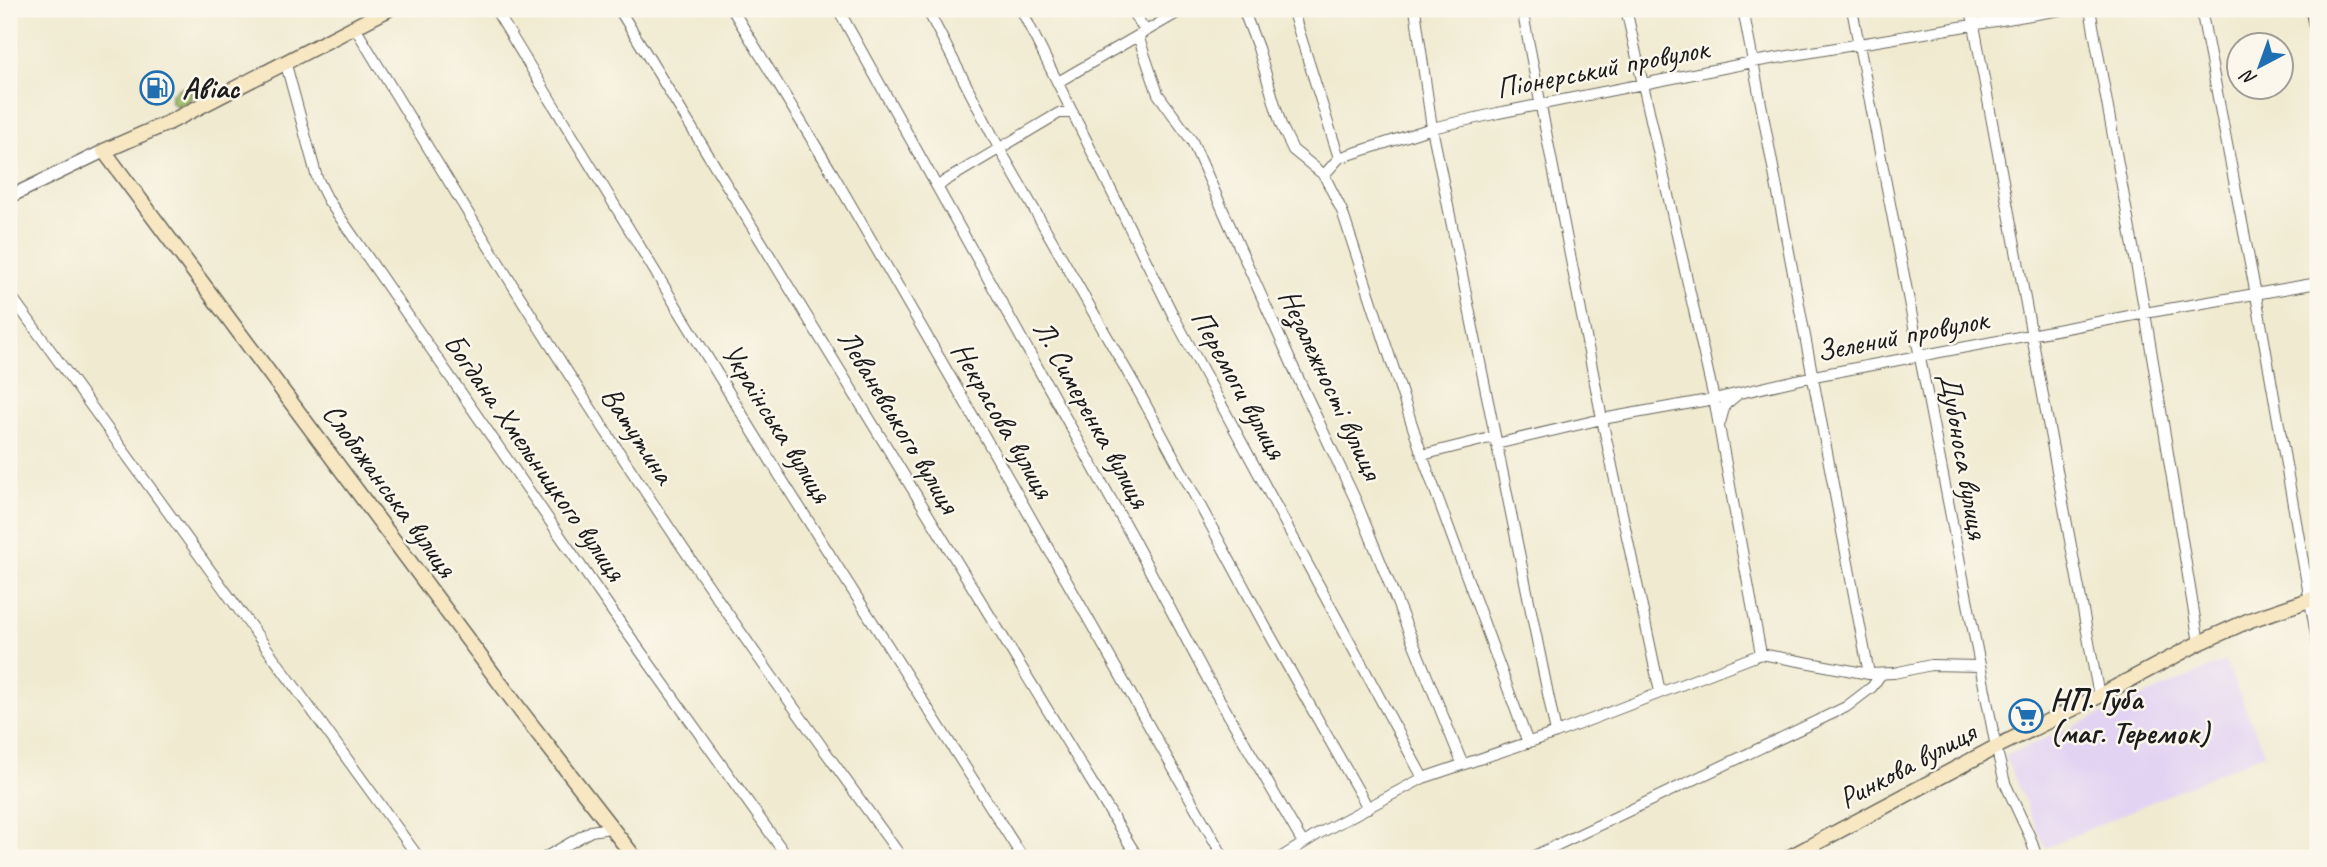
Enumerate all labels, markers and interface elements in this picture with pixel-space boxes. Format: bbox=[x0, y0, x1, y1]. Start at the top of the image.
street label: Піонерський провулок bbox=[1493, 28, 1713, 107]
north arrow bbox=[2226, 32, 2296, 102]
text: N bbox=[2235, 63, 2262, 91]
fuel station icon: Авіас bbox=[138, 69, 176, 107]
place label: Авіас bbox=[182, 69, 241, 107]
street label: Незалежності вулиця bbox=[1270, 283, 1393, 488]
street label: Зелений провулок bbox=[1813, 299, 1993, 370]
street label: Перемоги вулиця bbox=[1182, 303, 1296, 466]
street label: Л. Симеренка вулиця bbox=[1025, 313, 1160, 516]
street label: Леваневського вулиця bbox=[829, 322, 970, 522]
street label: Богдана Хмельницкого вулиця bbox=[435, 326, 635, 589]
street label: Некрасова вулиця bbox=[943, 335, 1064, 506]
street label: Українська вулиця bbox=[713, 336, 842, 511]
street label: Дубоноса вулиця bbox=[1931, 370, 1997, 543]
street label: Ватутина bbox=[593, 379, 685, 492]
street label: Слобожанська вулиця bbox=[314, 396, 467, 585]
place label: НП. Губа (маг. Теремок) bbox=[2050, 680, 2211, 752]
supermarket icon: НП. Губа (маг. Теремок) bbox=[2007, 697, 2045, 735]
street label: Ринкова вулиця bbox=[1832, 712, 1984, 817]

